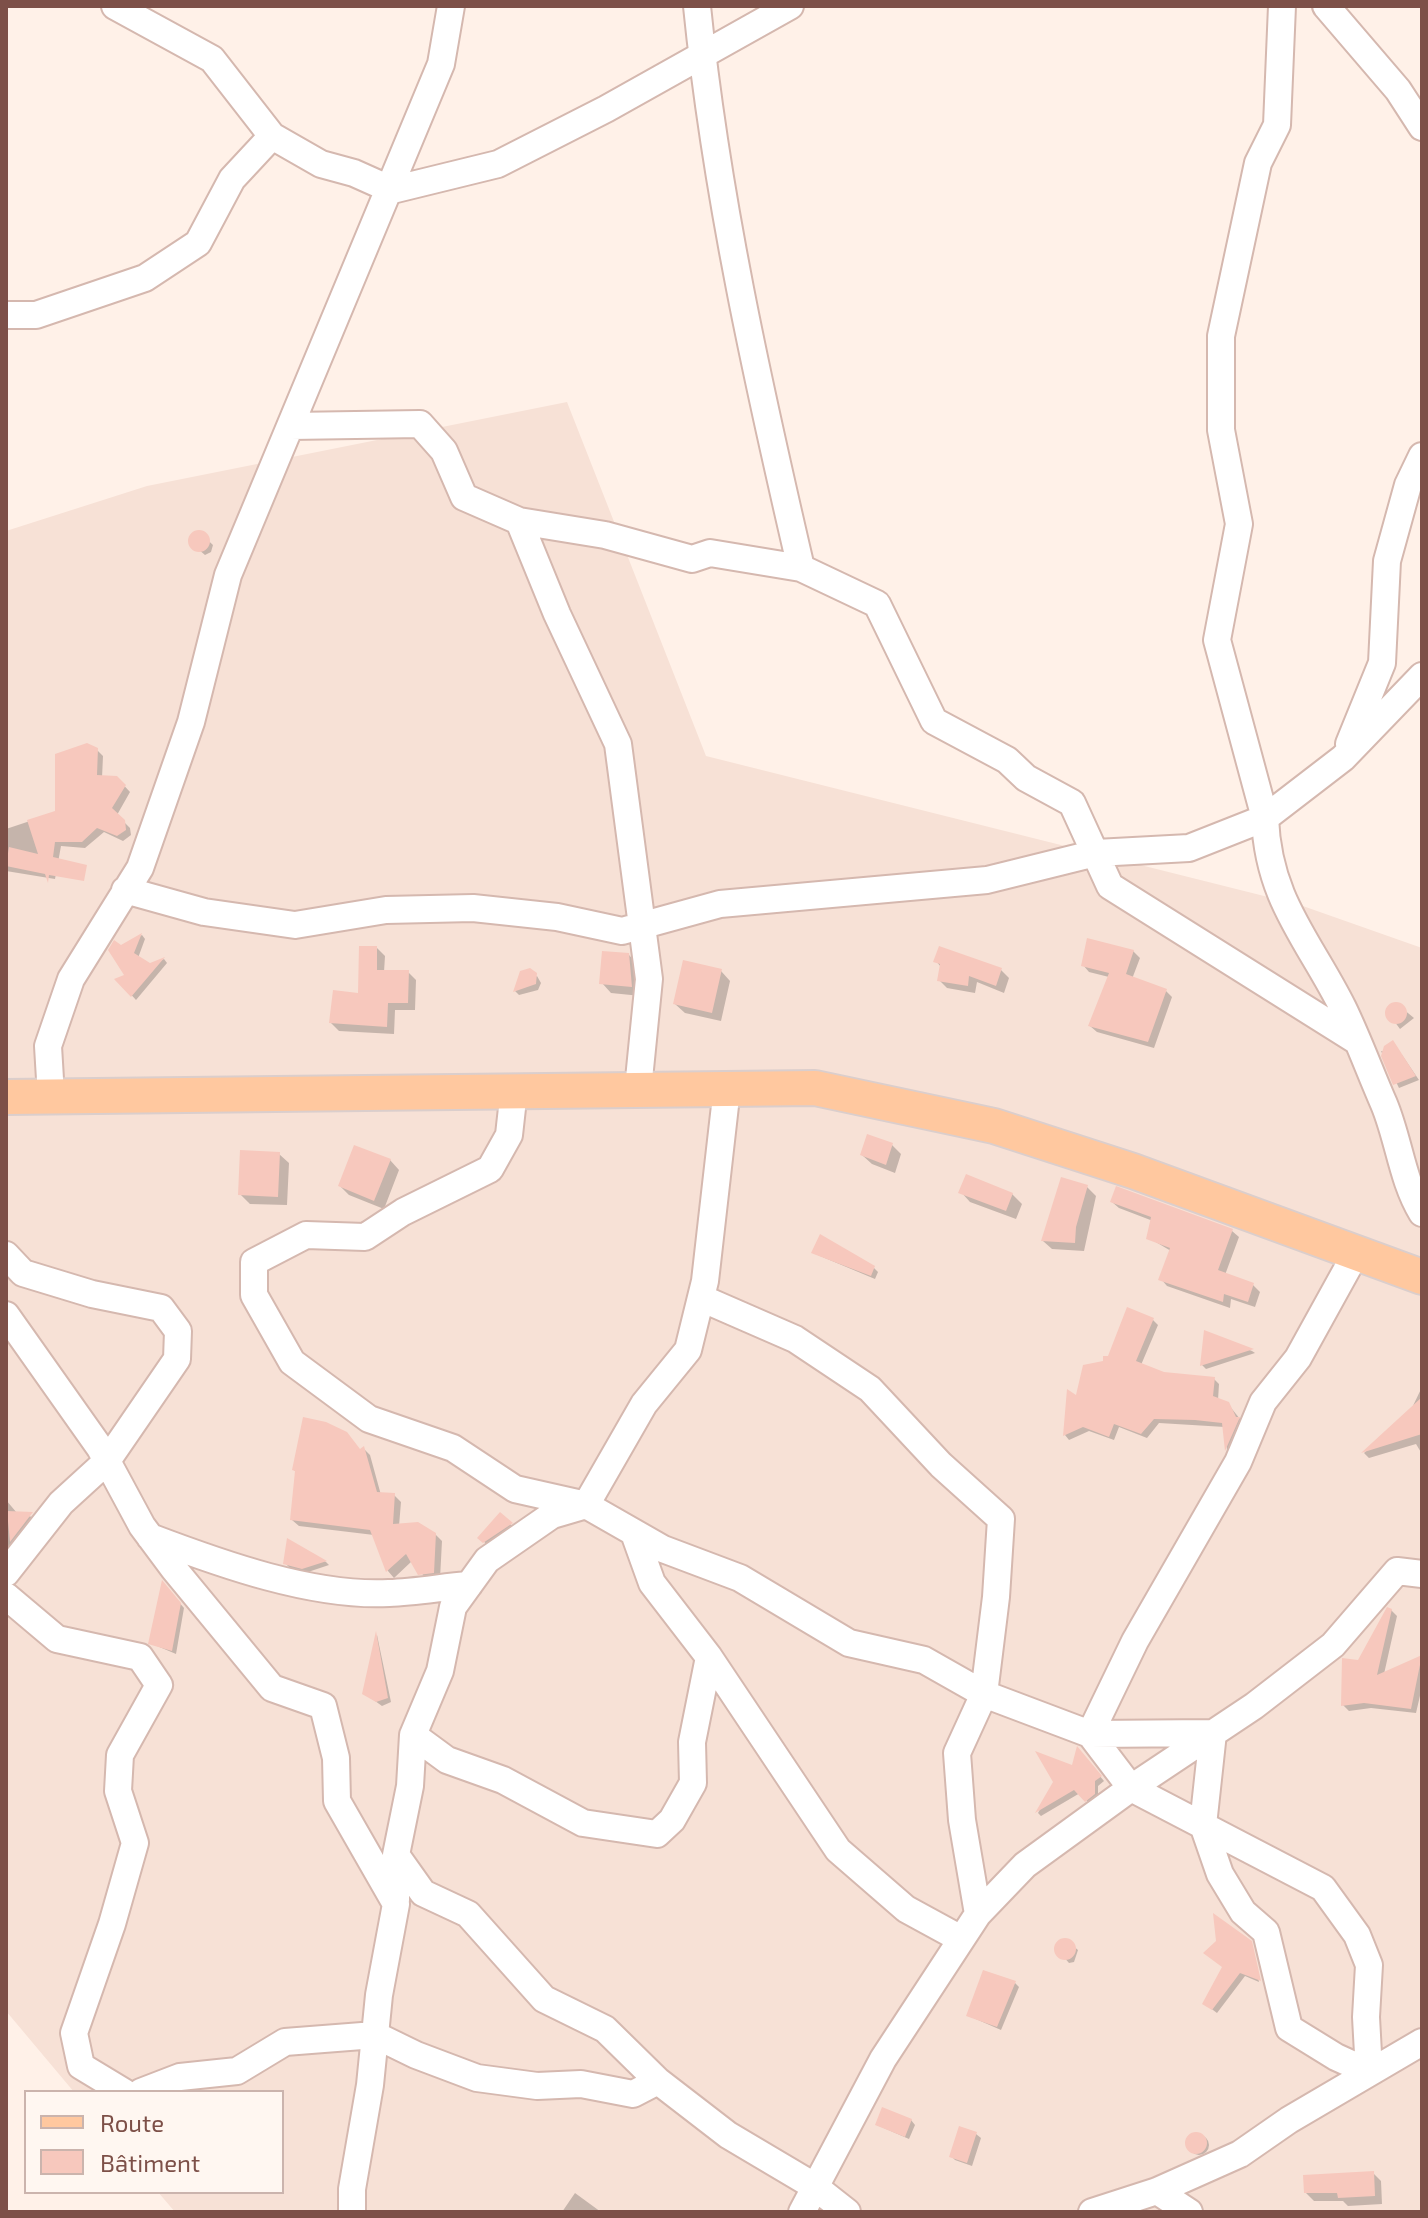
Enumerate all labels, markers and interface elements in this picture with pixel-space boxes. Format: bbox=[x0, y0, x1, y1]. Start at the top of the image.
legend bbox=[24, 2090, 284, 2194]
text: Route bbox=[100, 2108, 164, 2137]
text: Bâtiment bbox=[100, 2148, 200, 2177]

